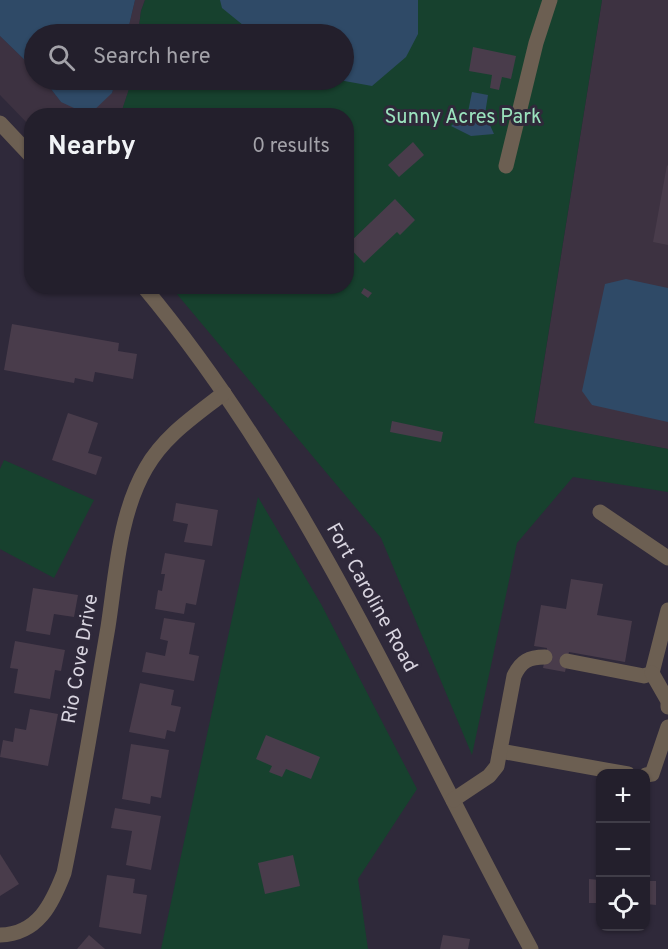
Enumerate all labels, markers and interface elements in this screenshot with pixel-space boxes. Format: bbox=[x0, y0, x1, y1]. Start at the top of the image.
search box bbox=[24, 24, 354, 90]
icon: search bbox=[45, 41, 78, 74]
text: Search here bbox=[93, 44, 211, 71]
park label: Sunny Acres Park bbox=[384, 105, 542, 131]
text: Nearby bbox=[48, 131, 136, 164]
text: 0 results bbox=[252, 134, 330, 160]
street label: Fort Caroline Road bbox=[319, 519, 423, 677]
street label: Rio Cove Drive bbox=[57, 592, 105, 726]
map controls bbox=[596, 769, 650, 931]
button: + bbox=[596, 769, 650, 823]
button: − bbox=[596, 823, 650, 877]
button: locate bbox=[596, 877, 650, 931]

